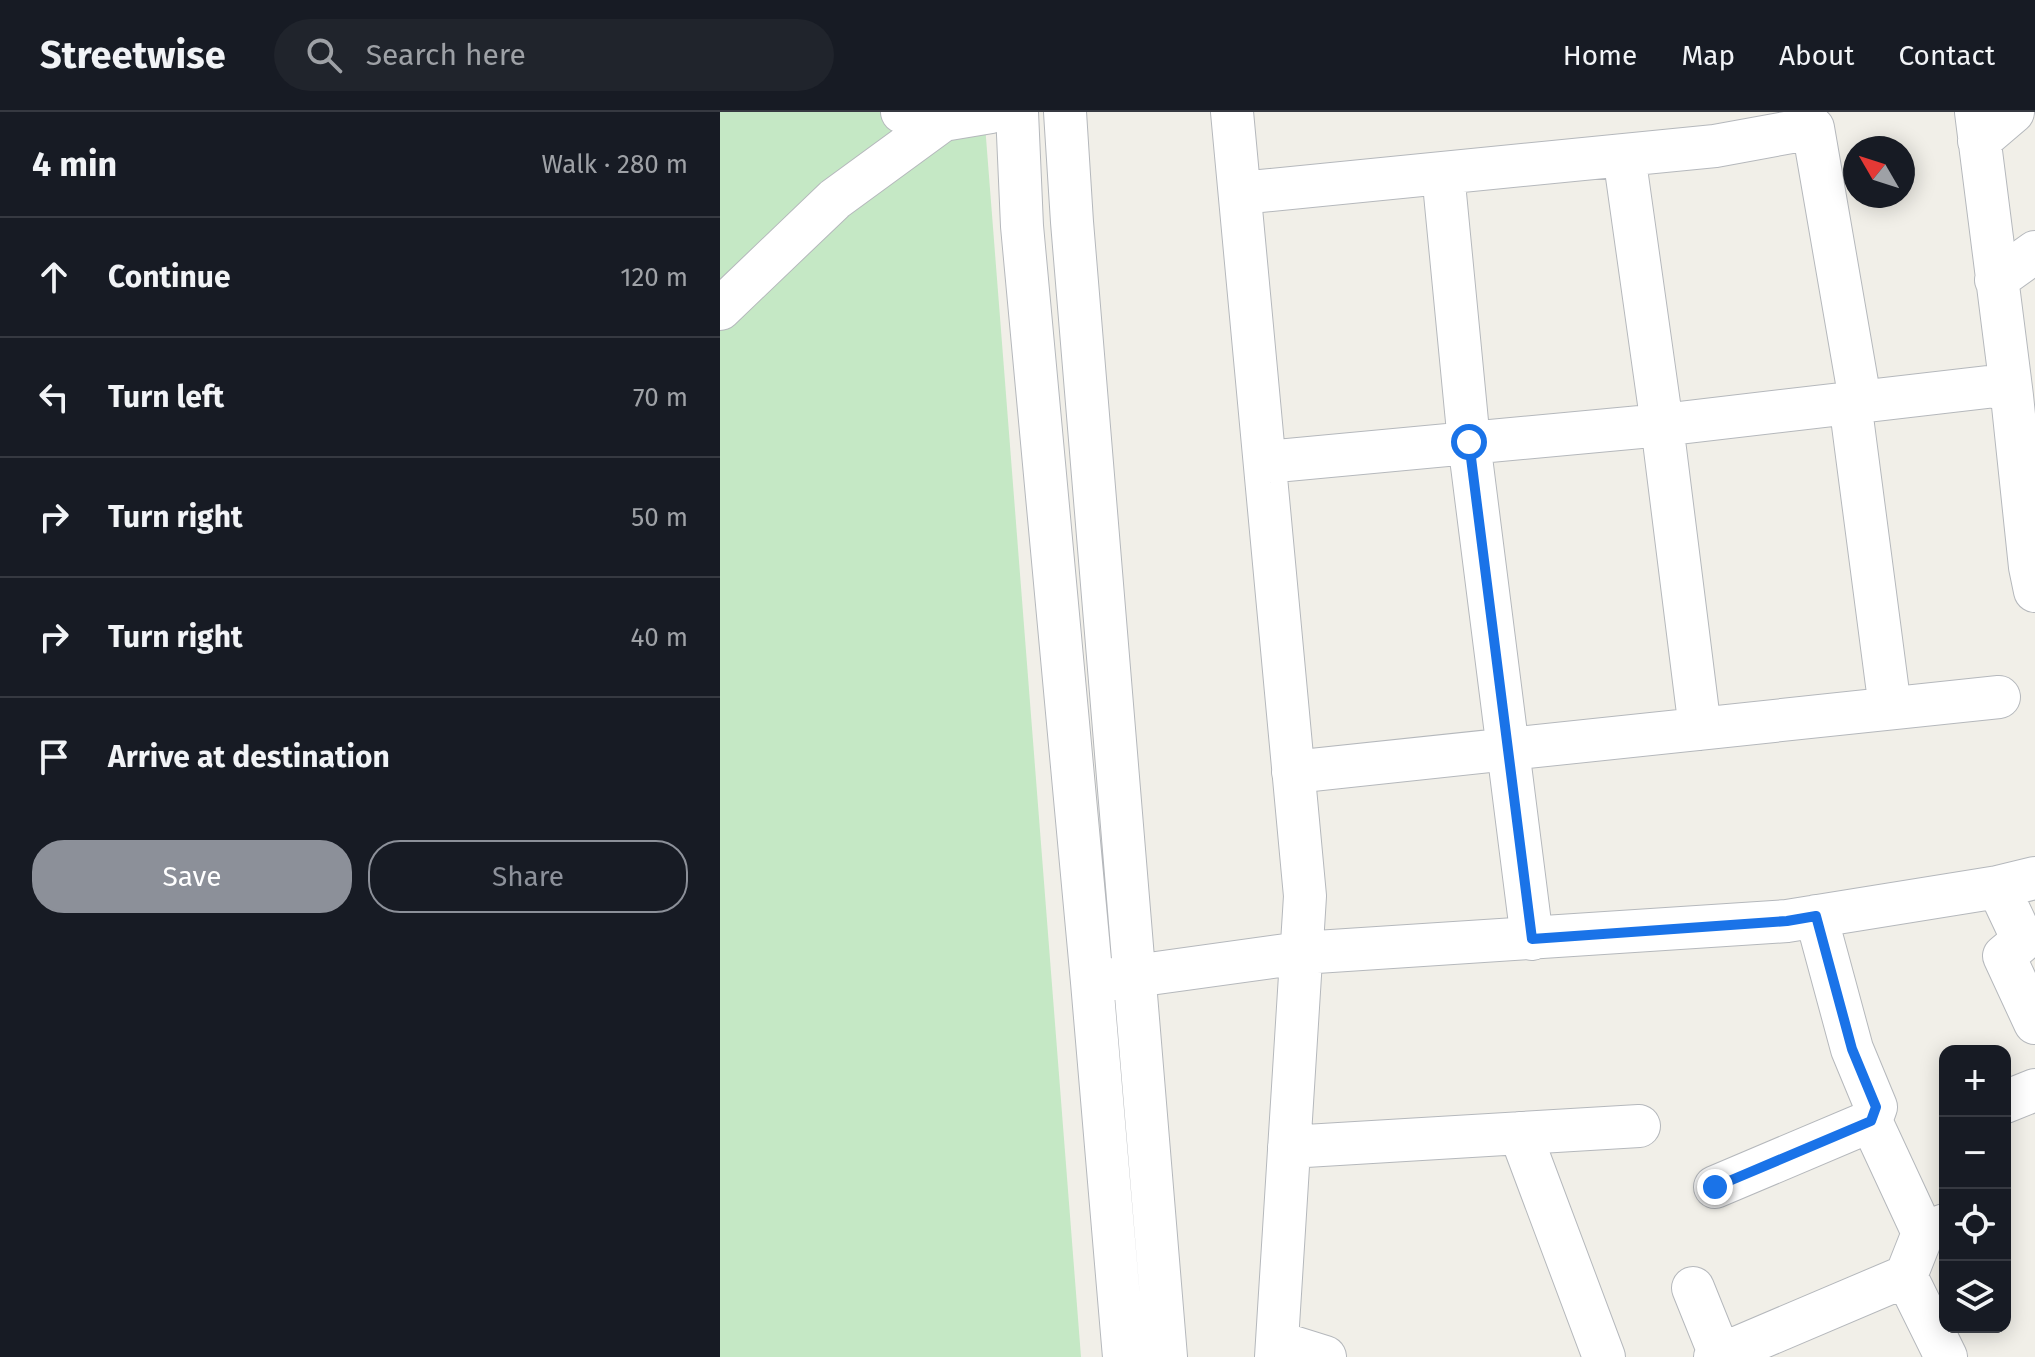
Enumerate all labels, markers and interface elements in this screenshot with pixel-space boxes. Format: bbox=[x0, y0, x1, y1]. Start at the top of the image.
search box bbox=[274, 19, 834, 91]
text: Streetwise bbox=[40, 32, 226, 78]
icon: search bbox=[302, 33, 346, 77]
text: Search here bbox=[366, 37, 526, 73]
text: Home bbox=[1563, 39, 1637, 72]
text: Map bbox=[1681, 39, 1735, 72]
text: About bbox=[1779, 39, 1854, 72]
text: Contact bbox=[1898, 39, 1995, 72]
north arrow bbox=[1843, 136, 1915, 208]
text: 4 min bbox=[32, 144, 117, 185]
text: Walk · 280 m bbox=[542, 149, 688, 180]
icon: ahead bbox=[32, 255, 76, 299]
text: Continue bbox=[108, 259, 231, 295]
text: 120 m bbox=[620, 262, 688, 293]
icon: left bbox=[32, 375, 76, 419]
text: Turn left bbox=[108, 379, 224, 415]
text: 70 m bbox=[633, 382, 688, 413]
route start bbox=[1451, 424, 1487, 460]
icon: right bbox=[32, 495, 76, 539]
text: Turn right bbox=[108, 499, 243, 535]
text: 50 m bbox=[631, 502, 688, 533]
icon: right bbox=[32, 615, 76, 659]
text: Turn right bbox=[108, 619, 243, 655]
text: 40 m bbox=[630, 622, 688, 653]
icon: arrive bbox=[32, 735, 76, 779]
text: Arrive at destination bbox=[108, 739, 390, 775]
button: Save bbox=[32, 840, 352, 913]
button: Share bbox=[368, 840, 688, 913]
map controls bbox=[1939, 1045, 2011, 1333]
button: + bbox=[1939, 1045, 2011, 1117]
button: − bbox=[1939, 1117, 2011, 1189]
route end bbox=[1697, 1169, 1733, 1205]
button: locate bbox=[1939, 1189, 2011, 1261]
button: layers bbox=[1939, 1261, 2011, 1333]

